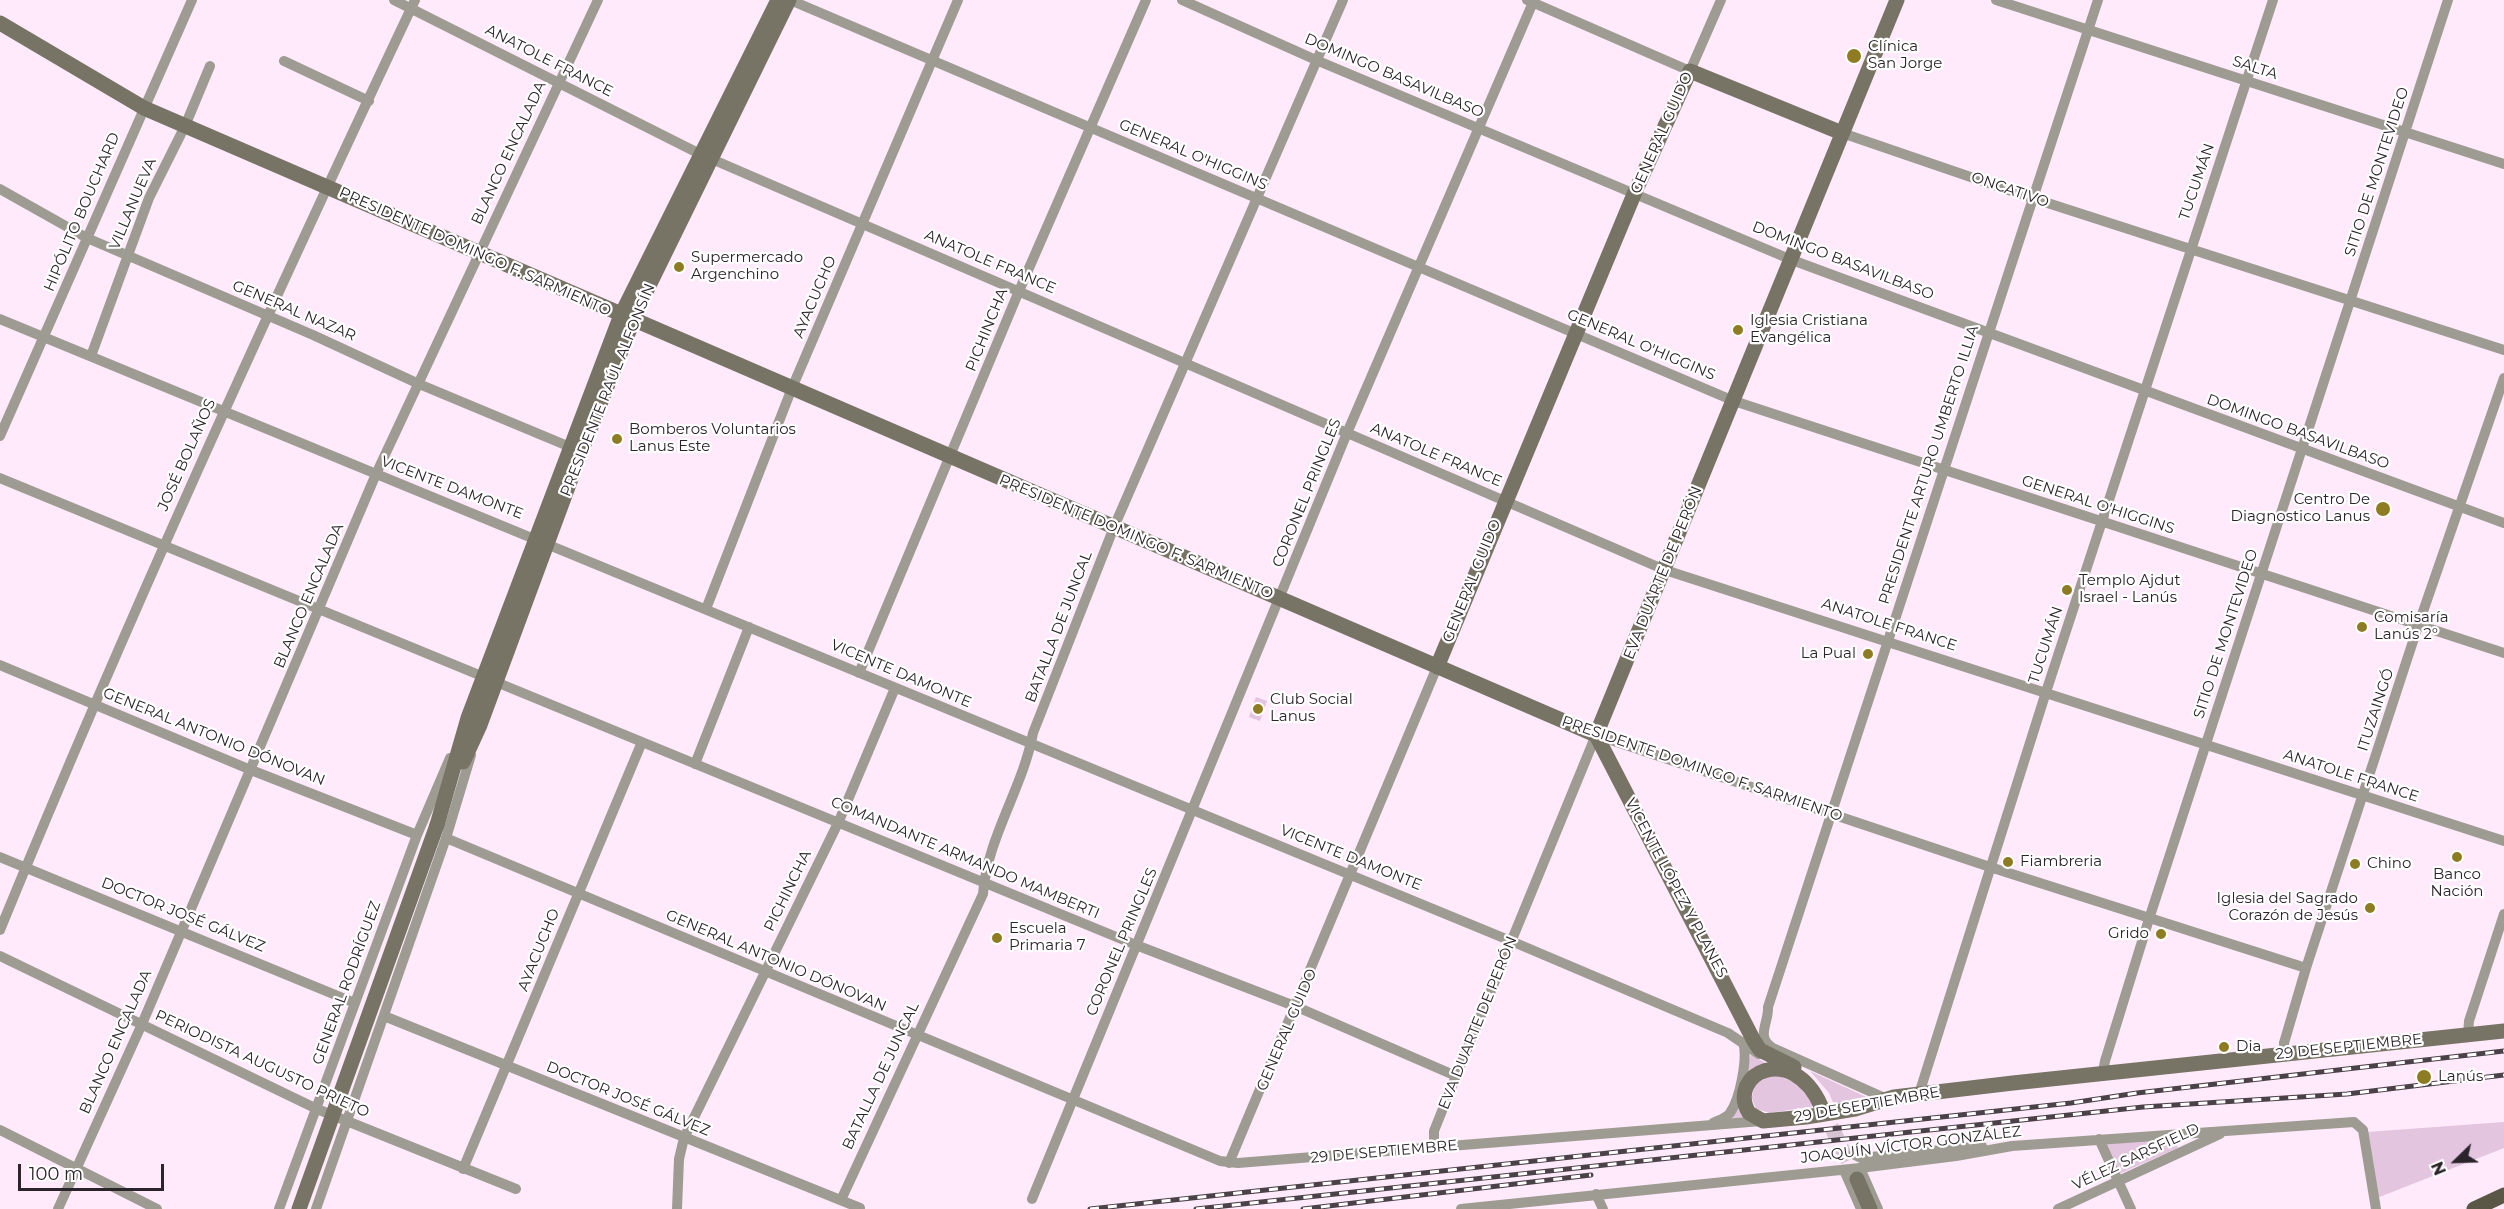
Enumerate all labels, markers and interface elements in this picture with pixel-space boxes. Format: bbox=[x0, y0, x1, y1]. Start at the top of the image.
street label: ANATOLE FRANCE bbox=[482, 21, 616, 101]
street label: DOMINGO BASAVILBASO bbox=[1302, 30, 1486, 122]
place label: Clínica San Jorge bbox=[1868, 38, 1942, 73]
marker: Clínica San Jorge bbox=[1845, 47, 1863, 65]
street label: SALTA bbox=[2230, 52, 2280, 84]
street label: GENERAL GUIDO bbox=[1627, 69, 1697, 197]
street label: BLANCO ENCALADA bbox=[468, 79, 550, 227]
street label: SITIO DE MONTEVIDEO bbox=[2341, 85, 2413, 259]
street label: GENERAL O'HIGGINS bbox=[1116, 116, 1270, 194]
street label: HIPÓLITO BOUCHARD bbox=[40, 130, 124, 294]
street label: TUCUMÁN bbox=[2175, 141, 2219, 223]
street label: VILLANUEVA bbox=[106, 155, 160, 253]
street label: ONCATIVO bbox=[1969, 168, 2051, 212]
street label: PRESIDENTE DOMINGO F. SARMIENTO bbox=[336, 184, 614, 320]
street label: DOMINGO BASAVILBASO bbox=[1750, 218, 1936, 304]
street label: ANATOLE FRANCE bbox=[922, 226, 1058, 298]
place label: Supermercado Argenchino bbox=[691, 249, 803, 284]
street label: AYACUCHO bbox=[790, 253, 840, 341]
marker: Supermercado Argenchino bbox=[672, 260, 686, 274]
street label: GENERAL NAZAR bbox=[229, 277, 359, 345]
street label: PRESIDENTE RAÚL ALFONSÍN bbox=[557, 281, 659, 499]
street label: PICHINCHA bbox=[962, 286, 1012, 374]
street label: GENERAL O'HIGGINS bbox=[1564, 306, 1718, 384]
place label: Iglesia Cristiana Evangélica bbox=[1750, 312, 1868, 347]
marker: Iglesia Cristiana Evangélica bbox=[1731, 323, 1745, 337]
street label: PRESIDENTE ARTURO UMBERTO ILLIA bbox=[1875, 323, 1983, 607]
street label: DOMINGO BASAVILBASO bbox=[2204, 391, 2392, 473]
street label: JOSÉ BOLAÑOS bbox=[154, 396, 220, 514]
street label: CORONEL PRINGLES bbox=[1269, 416, 1345, 570]
street label: ANATOLE FRANCE bbox=[1368, 419, 1504, 491]
place label: Bomberos Voluntarios Lanus Este bbox=[629, 421, 796, 456]
marker: Bomberos Voluntarios Lanus Este bbox=[610, 432, 624, 446]
street label: VICENTE DAMONTE bbox=[378, 453, 526, 523]
street label: PRESIDENTE DOMINGO F. SARMIENTO bbox=[996, 471, 1276, 603]
street label: GENERAL O'HIGGINS bbox=[2019, 472, 2177, 538]
street label: EVA DUARTE DE PERÓN bbox=[1620, 484, 1706, 662]
place label: Centro De Diagnostico Lanus bbox=[2231, 491, 2370, 526]
marker: Centro De Diagnostico Lanus bbox=[2374, 500, 2392, 518]
street label: GENERAL GUIDO bbox=[1439, 517, 1505, 645]
street label: BLANCO ENCALADA bbox=[270, 521, 348, 671]
street label: SITIO DE MONTEVIDEO bbox=[2190, 547, 2262, 721]
street label: BATALLA DE JUNCAL bbox=[1022, 549, 1096, 705]
place label: Templo Ajdut Israel - Lanús bbox=[2079, 572, 2181, 607]
marker: Templo Ajdut Israel - Lanús bbox=[2060, 583, 2074, 597]
street label: ANATOLE FRANCE bbox=[1819, 595, 1959, 655]
street label: TUCUMÁN bbox=[2025, 604, 2067, 686]
place label: Comisaría Lanús 2° bbox=[2374, 609, 2449, 644]
marker: Comisaría Lanús 2° bbox=[2355, 620, 2369, 634]
street label: VICENTE DAMONTE bbox=[828, 636, 974, 712]
place label: La Pual bbox=[1801, 645, 1856, 663]
marker: La Pual bbox=[1861, 647, 1875, 661]
street label: ITUZAINGÓ bbox=[2354, 666, 2398, 754]
street label: GENERAL ANTONIO DÓNOVAN bbox=[100, 684, 328, 790]
place label: Club Social Lanus bbox=[1270, 691, 1353, 726]
marker: Club Social Lanus bbox=[1251, 702, 1265, 716]
street label: PRESIDENTE DOMINGO F. SARMIENTO bbox=[1559, 712, 1845, 826]
street label: ANATOLE FRANCE bbox=[2281, 746, 2421, 806]
street label: COMANDANTE ARMANDO MAMBERTI bbox=[828, 793, 1102, 923]
street label: VICENTE LÓPEZ Y PLANES bbox=[1621, 795, 1731, 981]
street label: VICENTE DAMONTE bbox=[1278, 821, 1424, 895]
street label: PICHINCHA bbox=[761, 847, 815, 935]
marker: Banco Nación bbox=[2450, 850, 2464, 864]
place label: Fiambreria bbox=[2020, 853, 2102, 871]
marker: Fiambreria bbox=[2001, 855, 2015, 869]
place label: Chino bbox=[2367, 855, 2411, 873]
marker: Chino bbox=[2348, 857, 2362, 871]
street label: CORONEL PRINGLES bbox=[1083, 865, 1161, 1019]
place label: Banco Nación bbox=[2431, 866, 2483, 901]
street label: DOCTOR JOSÉ GÁLVEZ bbox=[99, 874, 267, 956]
place label: Iglesia del Sagrado Corazón de Jesús bbox=[2217, 890, 2358, 925]
street label: GENERAL RODRÍGUEZ bbox=[309, 899, 385, 1067]
marker: Iglesia del Sagrado Corazón de Jesús bbox=[2363, 901, 2377, 915]
street label: AYACUCHO bbox=[514, 906, 564, 994]
street label: GENERAL ANTONIO DÓNOVAN bbox=[663, 906, 889, 1016]
place label: Escuela Primaria 7 bbox=[1009, 920, 1086, 955]
place label: Grido bbox=[2108, 925, 2149, 943]
marker: Grido bbox=[2154, 927, 2168, 941]
marker: Escuela Primaria 7 bbox=[990, 931, 1004, 945]
street label: EVA DUARTE DE PERÓN bbox=[1435, 934, 1521, 1112]
street label: GENERAL GUIDO bbox=[1253, 966, 1321, 1094]
street label: BLANCO ENCALADA bbox=[76, 967, 156, 1117]
street label: BATALLA DE JUNCAL bbox=[839, 999, 923, 1153]
street label: PERIODISTA AUGUSTO PRIETO bbox=[152, 1006, 372, 1122]
street label: 29 DE SEPTIEMBRE bbox=[2275, 1030, 2423, 1064]
place label: Dia bbox=[2236, 1038, 2261, 1056]
marker: Dia bbox=[2217, 1040, 2231, 1054]
street label: DOCTOR JOSÉ GÁLVEZ bbox=[544, 1058, 712, 1140]
marker: Lanús bbox=[2415, 1068, 2433, 1086]
place label: Lanús bbox=[2438, 1068, 2483, 1086]
street label: 29 DE SEPTIEMBRE bbox=[1793, 1083, 1941, 1127]
street label: VÉLEZ SARSFIELD bbox=[2070, 1120, 2202, 1194]
street label: JOAQUÍN VÍCTOR GONZÁLEZ bbox=[1800, 1123, 2022, 1167]
north arrow bbox=[2426, 1131, 2486, 1191]
street label: 29 DE SEPTIEMBRE bbox=[1310, 1137, 1458, 1167]
scale bar bbox=[21, 1152, 166, 1190]
text: N bbox=[2428, 1159, 2450, 1178]
text: 100 m bbox=[29, 1163, 83, 1185]

